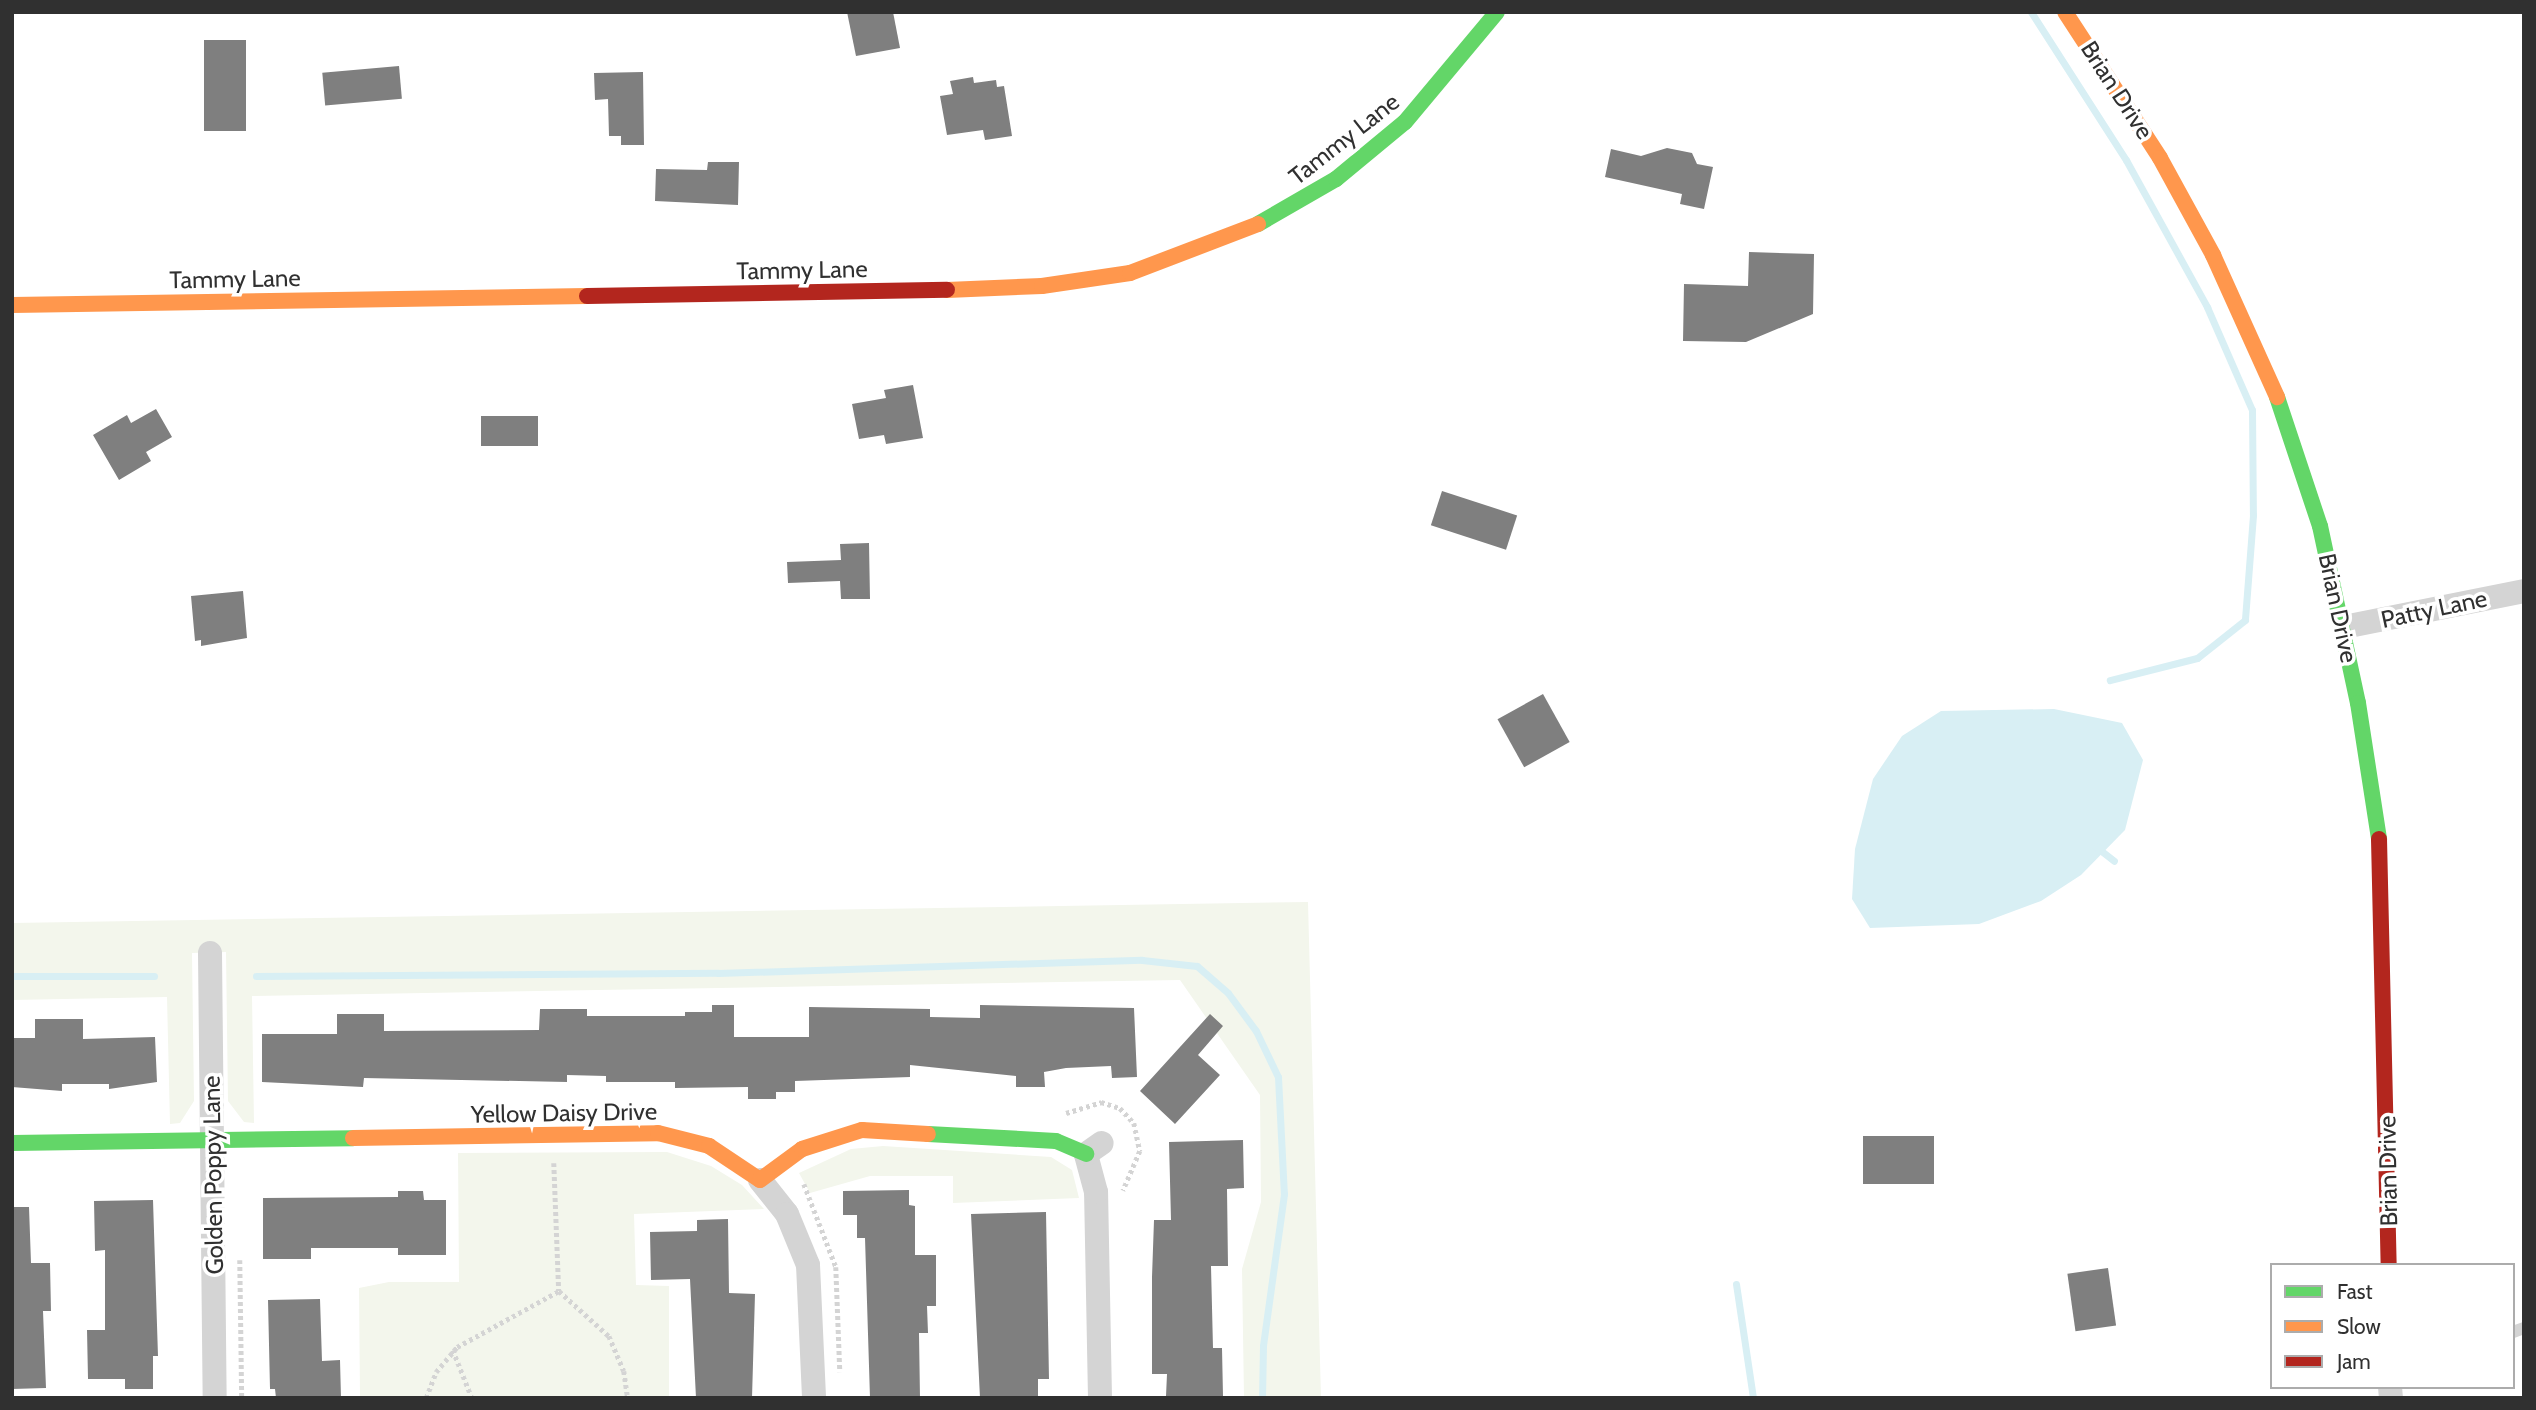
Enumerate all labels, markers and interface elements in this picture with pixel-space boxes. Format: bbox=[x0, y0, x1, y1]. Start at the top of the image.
street label: Brian Drive bbox=[2075, 36, 2159, 144]
street label: Tammy Lane bbox=[1283, 87, 1405, 191]
street label: Tammy Lane bbox=[736, 254, 868, 286]
street label: Tammy Lane bbox=[169, 263, 301, 295]
street label: Brian Drive bbox=[2312, 551, 2364, 665]
street label: Patty Lane bbox=[2378, 584, 2490, 634]
street label: Golden Poppy Lane bbox=[197, 1075, 229, 1275]
street label: Yellow Daisy Drive bbox=[471, 1097, 657, 1129]
street label: Brian Drive bbox=[2373, 1115, 2403, 1227]
legend bbox=[2270, 1263, 2515, 1389]
text: Fast bbox=[2337, 1279, 2373, 1304]
text: Slow bbox=[2337, 1314, 2381, 1339]
text: Jam bbox=[2337, 1349, 2371, 1374]

